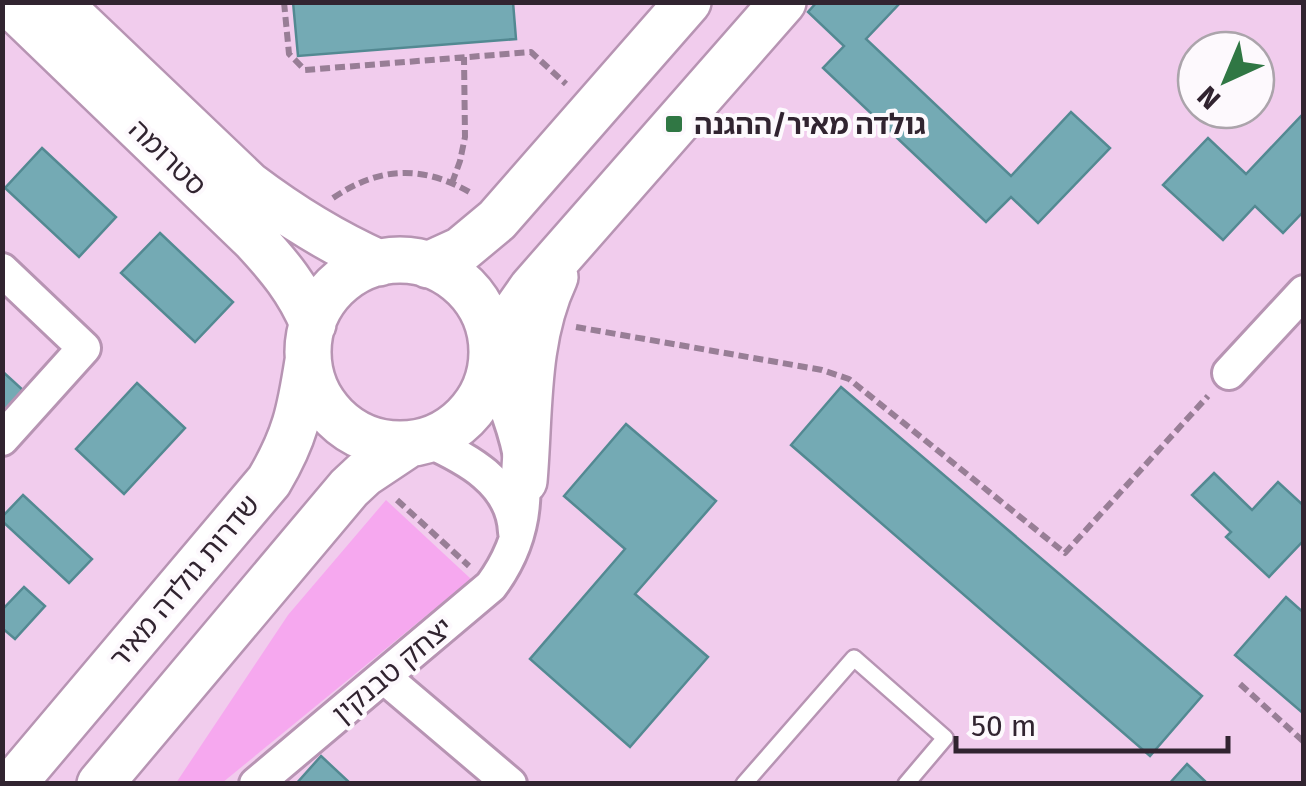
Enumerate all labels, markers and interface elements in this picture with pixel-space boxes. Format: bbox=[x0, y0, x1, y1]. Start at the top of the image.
north arrow bbox=[1176, 30, 1276, 130]
text: N bbox=[1191, 79, 1227, 116]
place label: גולדה מאיר/ההגנה bbox=[694, 108, 926, 141]
street label: סטרומה bbox=[122, 113, 213, 202]
marker: גולדה מאיר/ההגנה bbox=[663, 113, 685, 135]
street label: שדרות גולדה מאיר bbox=[103, 488, 266, 674]
street label: יצחק טבנקין bbox=[326, 611, 459, 730]
scale bar bbox=[956, 691, 1228, 753]
text: 50 m bbox=[971, 708, 1036, 744]

